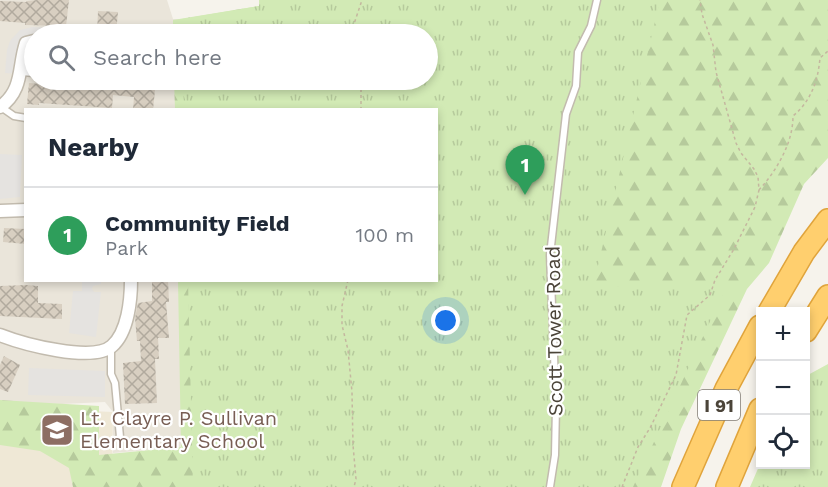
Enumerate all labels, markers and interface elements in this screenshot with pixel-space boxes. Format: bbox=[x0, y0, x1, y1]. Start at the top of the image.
search box bbox=[24, 24, 438, 90]
icon: search bbox=[45, 41, 78, 74]
text: Search here bbox=[93, 45, 222, 70]
text: Nearby bbox=[48, 132, 139, 162]
pin: 1 bbox=[506, 146, 544, 195]
text: Community Field bbox=[105, 211, 290, 236]
text: 1 bbox=[63, 223, 72, 247]
text: 100 m bbox=[355, 223, 414, 247]
text: Park bbox=[105, 236, 148, 260]
street label: Scott Tower Road bbox=[541, 246, 567, 416]
your location bbox=[431, 306, 460, 335]
map controls bbox=[756, 307, 810, 469]
button: + bbox=[756, 307, 810, 361]
button: − bbox=[756, 361, 810, 415]
road number: I 91 bbox=[698, 390, 740, 420]
place label: Lt. Clayre P. Sullivan Elementary School bbox=[80, 406, 277, 453]
school or university icon: Lt. Clayre P. Sullivan Elementary School bbox=[39, 412, 75, 448]
button: locate bbox=[756, 415, 810, 469]

